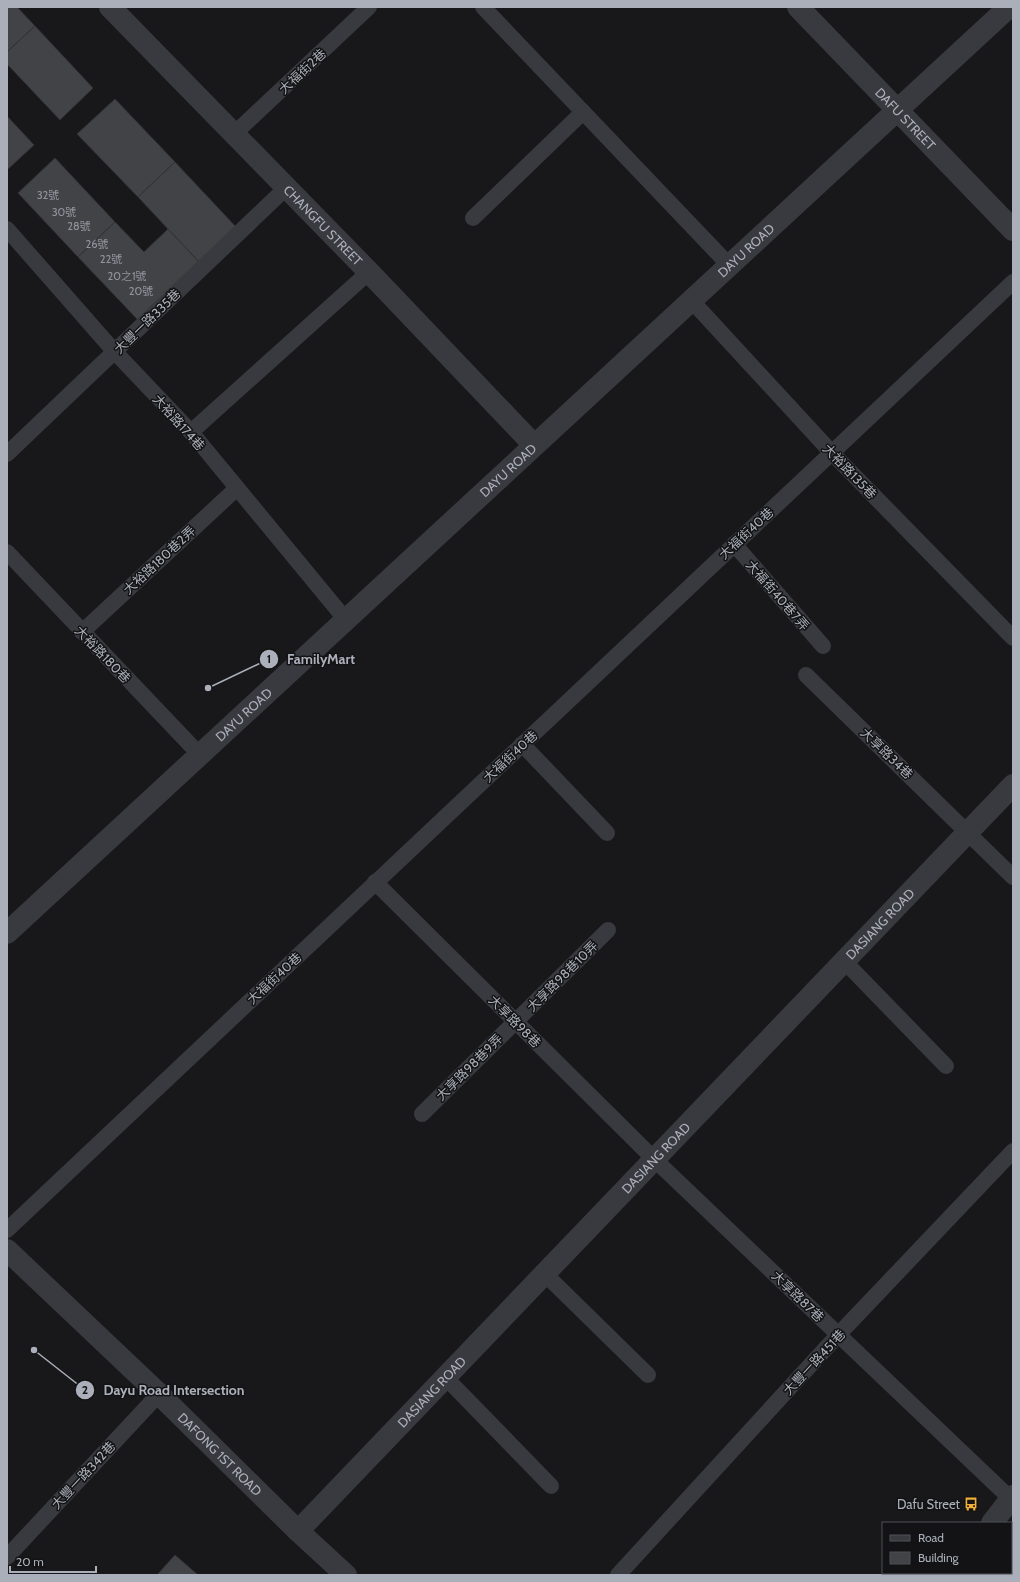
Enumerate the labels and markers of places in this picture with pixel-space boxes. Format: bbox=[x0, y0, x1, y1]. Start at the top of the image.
callout: FamilyMart bbox=[259, 646, 363, 672]
callout: Dayu Road Intersection bbox=[75, 1377, 252, 1403]
place label: Dafu Street bbox=[897, 1496, 961, 1512]
bus stop icon: Dafu Street bbox=[963, 1496, 979, 1512]

